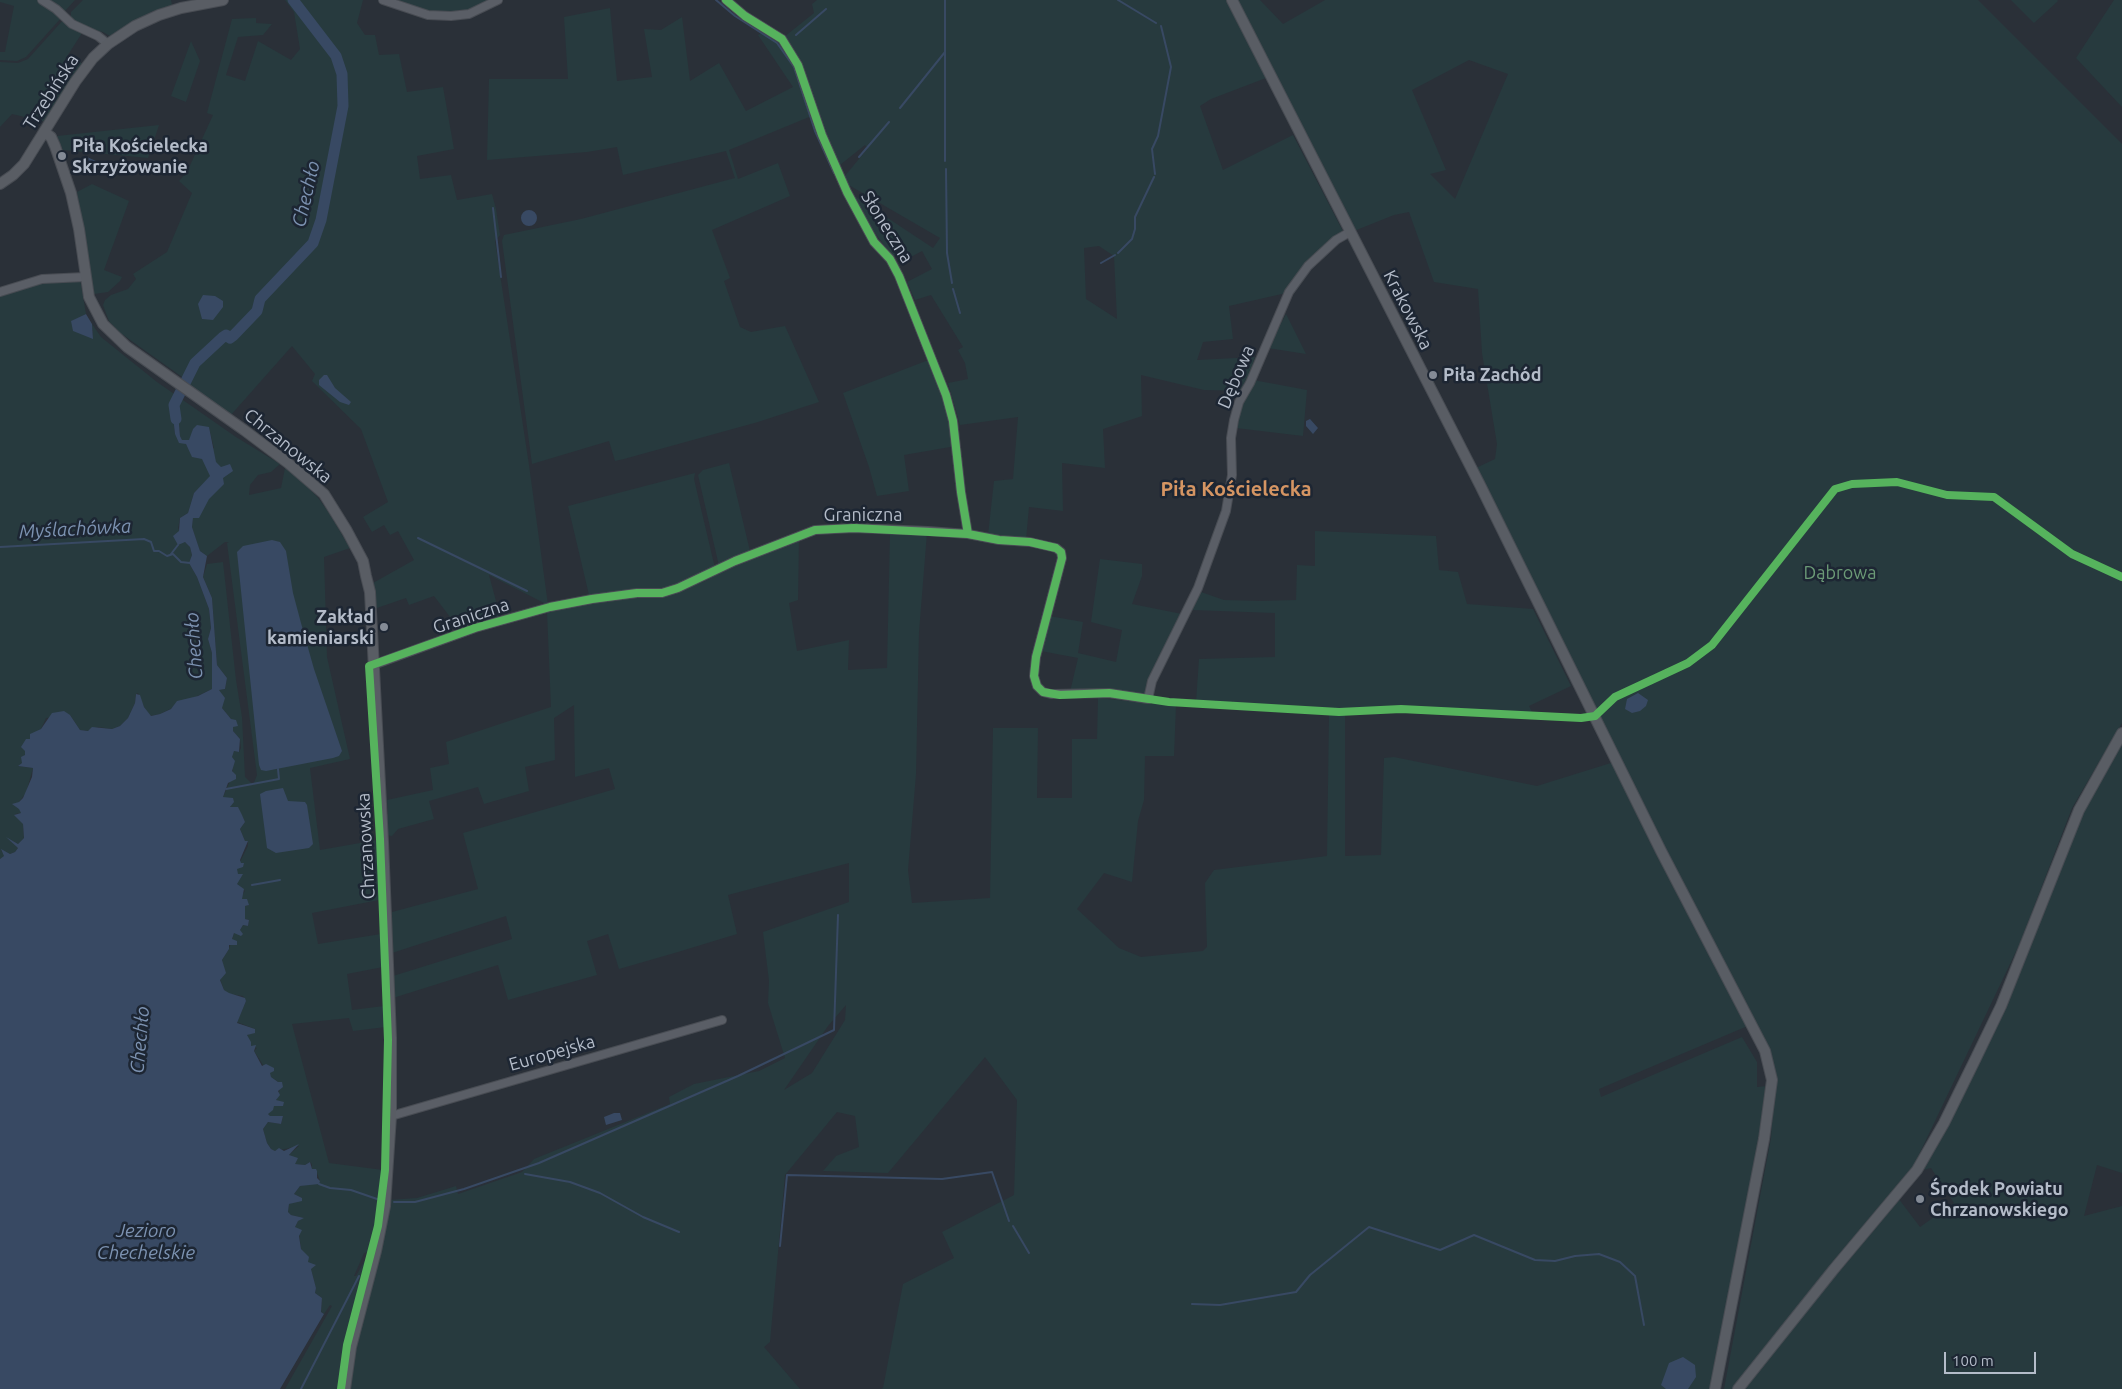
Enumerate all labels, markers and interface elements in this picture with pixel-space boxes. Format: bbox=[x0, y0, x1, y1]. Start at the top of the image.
street label: Trzebińska bbox=[19, 50, 83, 134]
place label: Piła Kościelecka Skrzyżowanie bbox=[72, 135, 208, 178]
marker: Piła Kościelecka Skrzyżowanie bbox=[56, 150, 68, 162]
water label: Chechło bbox=[287, 159, 325, 229]
street label: Słoneczna bbox=[856, 187, 918, 267]
street label: Krakowska bbox=[1379, 267, 1437, 353]
street label: Dębowa bbox=[1213, 342, 1259, 412]
place label: Piła Zachód bbox=[1443, 364, 1541, 386]
marker: Piła Zachód bbox=[1427, 369, 1439, 381]
street label: Chrzanowska bbox=[240, 404, 336, 488]
district label: Piła Kościelecka bbox=[1160, 477, 1312, 501]
street label: Graniczna bbox=[824, 504, 902, 526]
water label: Myślachówka bbox=[18, 515, 132, 543]
park label: Dąbrowa bbox=[1803, 562, 1877, 584]
street label: Graniczna bbox=[430, 594, 512, 638]
place label: Zakład kamieniarski bbox=[267, 606, 374, 649]
water label: Chechło bbox=[180, 612, 208, 680]
marker: Zakład kamieniarski bbox=[378, 621, 390, 633]
street label: Chrzanowska bbox=[352, 792, 380, 900]
water label: Chechło bbox=[126, 1006, 154, 1074]
street label: Europejska bbox=[506, 1030, 598, 1076]
place label: Środek Powiatu Chrzanowskiego bbox=[1930, 1178, 2069, 1220]
marker: Środek Powiatu Chrzanowskiego bbox=[1914, 1193, 1926, 1205]
water label: Jezioro Chechelskie bbox=[97, 1220, 195, 1264]
scale bar bbox=[1947, 1342, 2040, 1374]
text: 100 m bbox=[1952, 1352, 1994, 1369]

